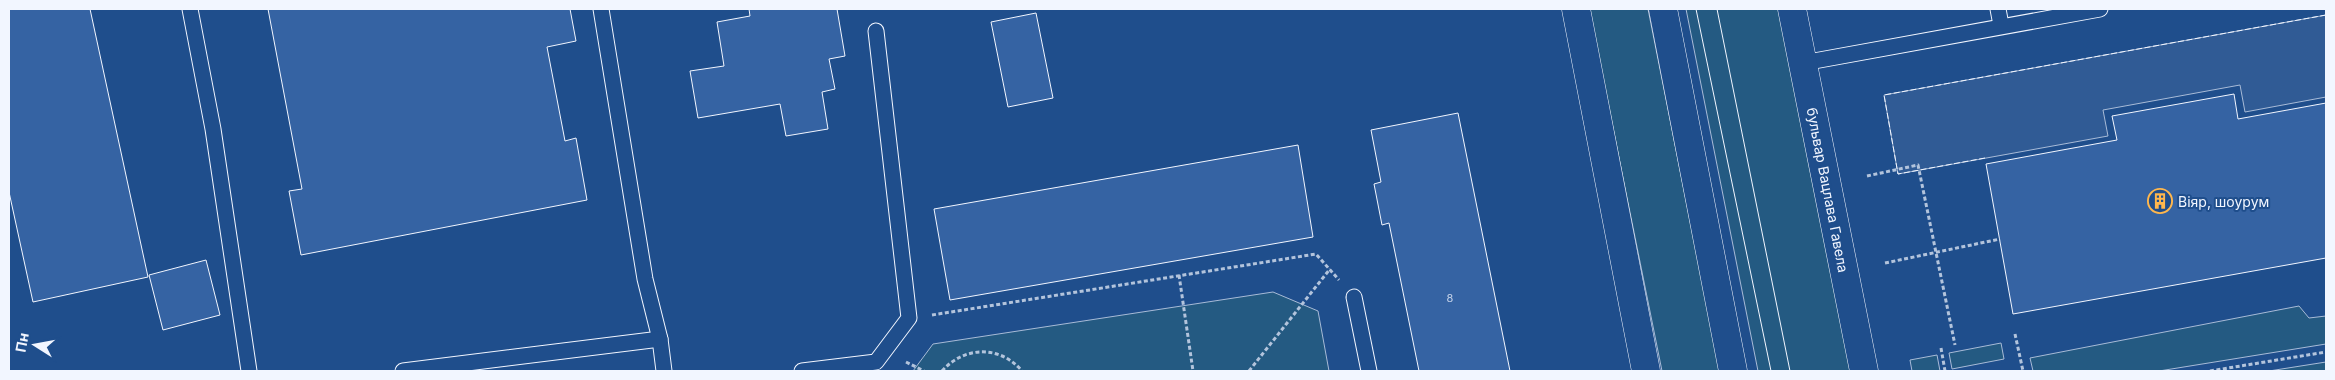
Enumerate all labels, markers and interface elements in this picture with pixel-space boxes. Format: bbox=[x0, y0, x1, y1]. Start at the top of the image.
street label: бульвар Вацлава Гавела bbox=[1804, 106, 1852, 274]
building icon: Віяр, шоурум bbox=[2147, 188, 2173, 214]
place label: Віяр, шоурум bbox=[2178, 193, 2269, 210]
house number: 8 bbox=[1447, 291, 1454, 305]
north arrow bbox=[10, 320, 60, 370]
text: Пн bbox=[12, 331, 32, 353]

